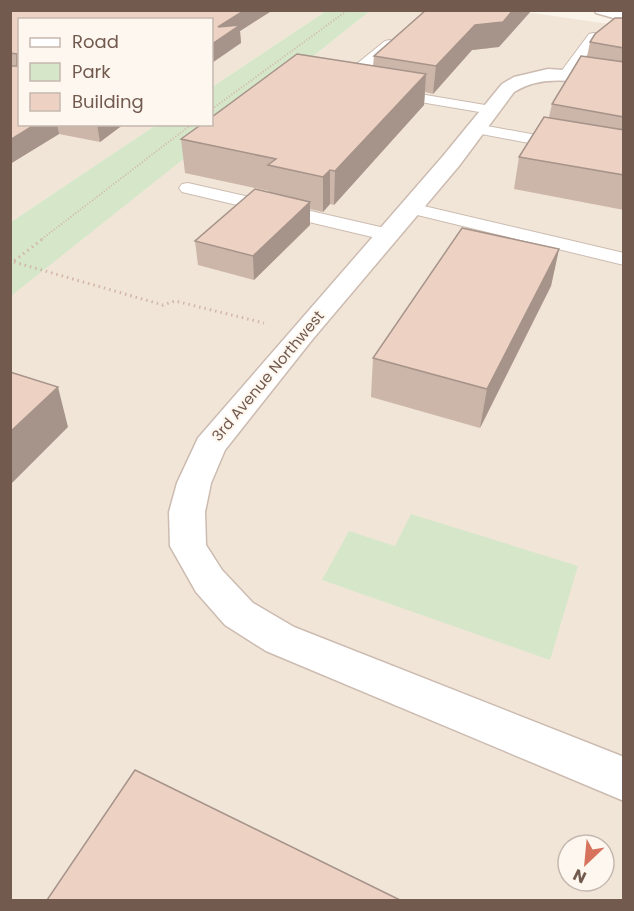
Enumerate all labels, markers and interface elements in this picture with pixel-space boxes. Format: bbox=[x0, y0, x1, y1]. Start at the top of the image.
legend bbox=[18, 18, 213, 126]
text: Road bbox=[72, 29, 119, 54]
text: Park bbox=[72, 59, 111, 84]
text: Building bbox=[72, 89, 144, 114]
street label: 3rd Avenue Northwest bbox=[207, 306, 329, 445]
north arrow bbox=[556, 833, 616, 893]
text: N bbox=[569, 863, 590, 889]

